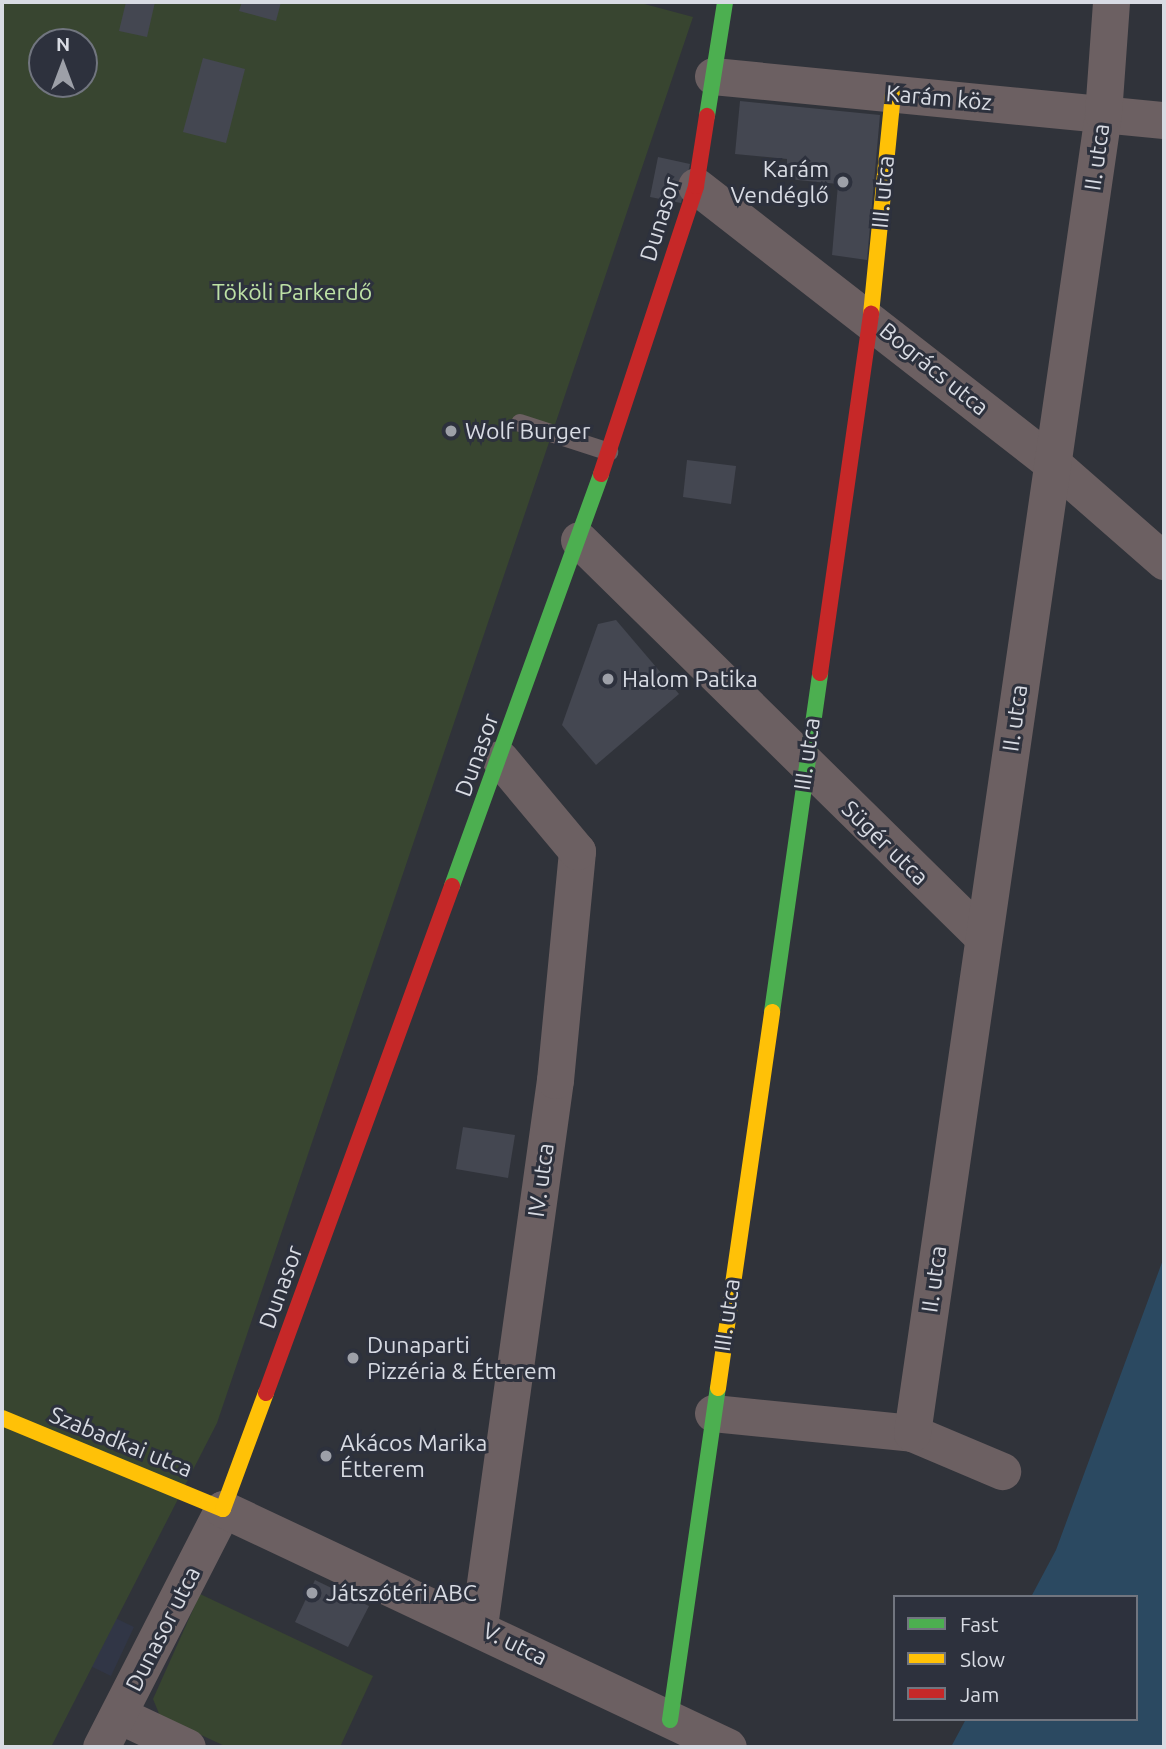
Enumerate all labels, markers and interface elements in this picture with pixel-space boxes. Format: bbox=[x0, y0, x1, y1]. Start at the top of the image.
north arrow bbox=[28, 28, 98, 98]
text: N bbox=[56, 33, 70, 55]
street label: Karám köz bbox=[885, 80, 993, 116]
street label: II. utca bbox=[1079, 122, 1115, 192]
street label: III. utca bbox=[866, 154, 900, 230]
place label: Karám Vendéglő bbox=[731, 155, 829, 209]
street label: Dunasor bbox=[634, 174, 686, 264]
marker: Karám Vendéglő bbox=[835, 174, 851, 190]
park label: Tököli Parkerdő bbox=[212, 278, 372, 306]
street label: Bogrács utca bbox=[874, 317, 994, 421]
place label: Wolf Burger bbox=[465, 417, 591, 445]
marker: Wolf Burger bbox=[443, 423, 459, 439]
place label: Halom Patika bbox=[622, 665, 758, 693]
marker: Halom Patika bbox=[600, 671, 616, 687]
street label: II. utca bbox=[997, 683, 1033, 753]
street label: Dunasor bbox=[449, 710, 505, 800]
street label: III. utca bbox=[788, 716, 826, 792]
street label: Sügér utca bbox=[836, 795, 934, 891]
street label: IV. utca bbox=[522, 1141, 560, 1219]
street label: Dunasor bbox=[253, 1242, 309, 1332]
street label: II. utca bbox=[916, 1244, 952, 1314]
street label: III. utca bbox=[708, 1277, 746, 1353]
place label: Dunaparti Pizzéria & Étterem bbox=[367, 1331, 557, 1385]
marker: Dunaparti Pizzéria & Étterem bbox=[345, 1350, 361, 1366]
street label: Szabadkai utca bbox=[45, 1401, 197, 1483]
place label: Akácos Marika Étterem bbox=[340, 1429, 487, 1483]
marker: Akácos Marika Étterem bbox=[318, 1448, 334, 1464]
street label: Dunasor utca bbox=[120, 1562, 206, 1696]
place label: Játszótéri ABC bbox=[326, 1579, 477, 1607]
marker: Játszótéri ABC bbox=[304, 1585, 320, 1601]
legend bbox=[893, 1595, 1138, 1721]
text: Fast bbox=[960, 1612, 998, 1636]
street label: V. utca bbox=[478, 1617, 552, 1671]
text: Slow bbox=[960, 1647, 1005, 1671]
text: Jam bbox=[960, 1682, 999, 1706]

